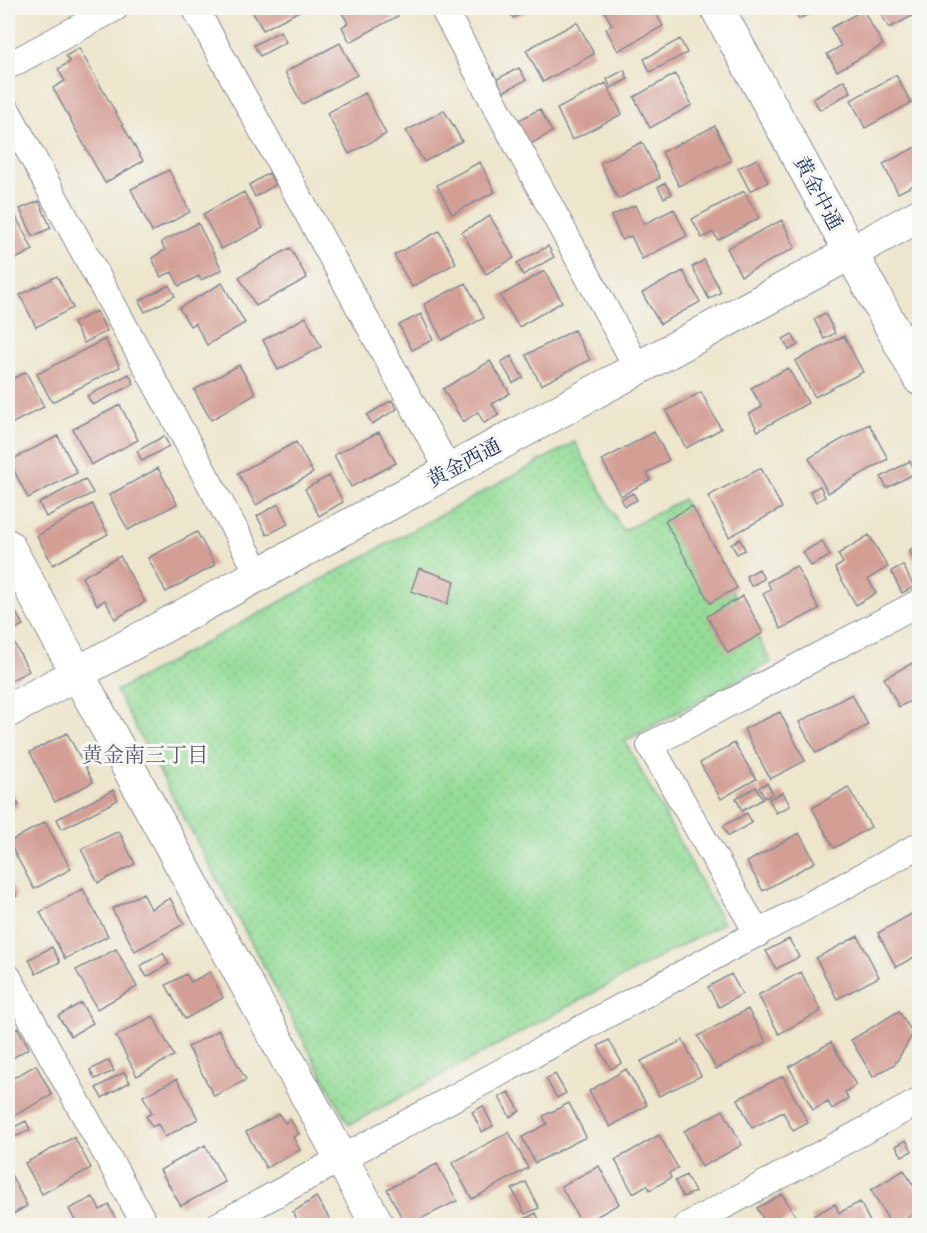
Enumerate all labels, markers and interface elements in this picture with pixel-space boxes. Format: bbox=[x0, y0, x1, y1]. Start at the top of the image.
street label: 黄金中通 bbox=[789, 152, 847, 234]
street label: 黄金西通 bbox=[423, 434, 505, 492]
district label: 黄金南三丁目 bbox=[82, 743, 208, 767]

